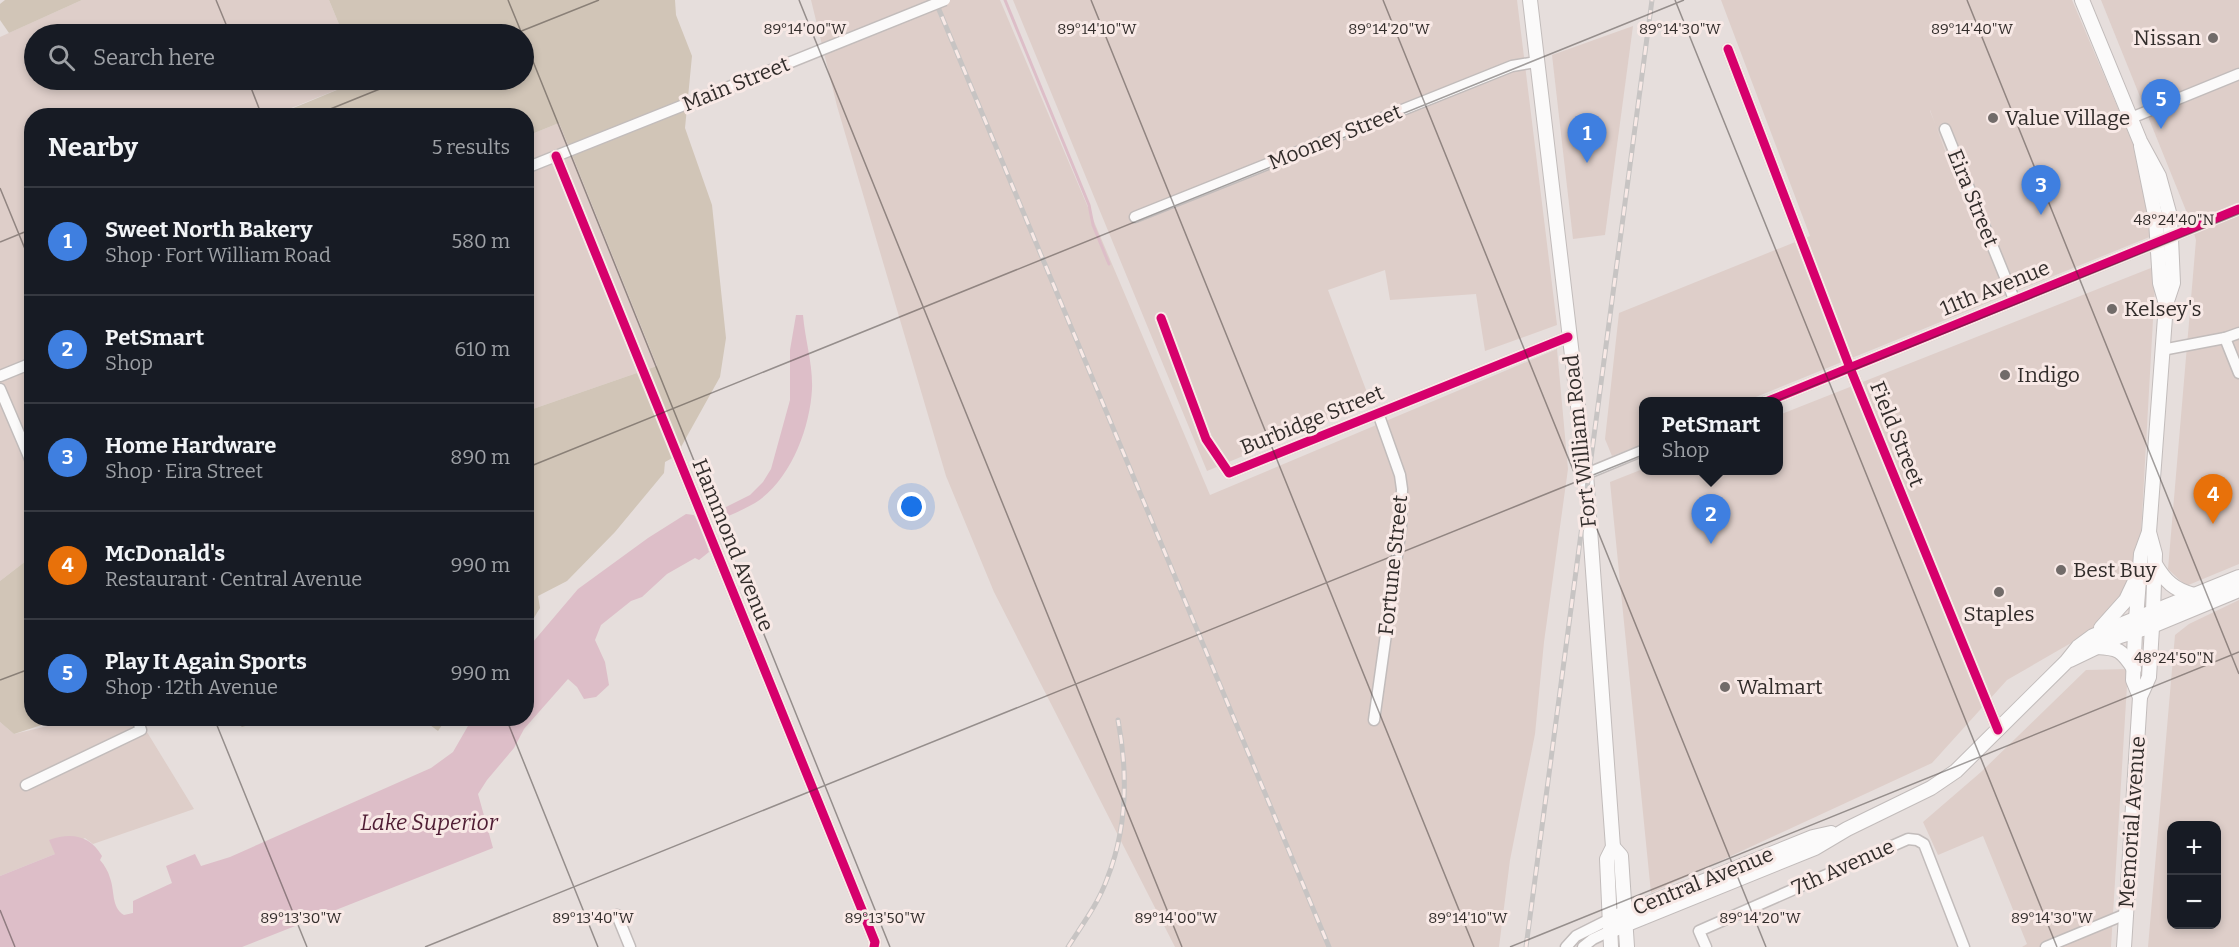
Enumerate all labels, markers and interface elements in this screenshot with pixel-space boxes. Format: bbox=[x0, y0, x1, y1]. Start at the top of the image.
text: 89°14'00"W bbox=[764, 20, 847, 38]
text: 89°14'10"W bbox=[1057, 20, 1137, 38]
text: 89°14'20"W bbox=[1348, 20, 1430, 38]
text: 89°14'30"W bbox=[1639, 20, 1722, 38]
text: 89°14'40"W bbox=[1931, 20, 2014, 38]
search box bbox=[24, 24, 534, 90]
place label: Nissan bbox=[2133, 25, 2201, 51]
marker: Nissan bbox=[2206, 31, 2220, 45]
icon: search bbox=[45, 41, 78, 74]
text: Search here bbox=[93, 44, 215, 71]
street label: Main Street bbox=[679, 51, 794, 117]
pin: 5 bbox=[2142, 80, 2180, 129]
street label: Mooney Street bbox=[1265, 98, 1406, 176]
place label: Value Village bbox=[2005, 105, 2130, 131]
marker: Value Village bbox=[1986, 111, 2000, 125]
pin: 1 bbox=[1568, 114, 1606, 163]
text: Nearby bbox=[48, 132, 138, 163]
text: 5 results bbox=[432, 135, 510, 159]
street label: Eira Street bbox=[1942, 146, 2004, 251]
pin: 3 bbox=[2022, 166, 2060, 215]
text: 48°24'40"N bbox=[2134, 211, 2215, 229]
text: Sweet North Bakery bbox=[105, 216, 313, 243]
text: 1 bbox=[63, 229, 72, 253]
text: 580 m bbox=[451, 229, 510, 253]
text: Shop · Fort William Road bbox=[105, 243, 331, 267]
street label: 11th Avenue bbox=[1937, 254, 2053, 322]
place label: Kelsey's bbox=[2124, 296, 2202, 322]
marker: Kelsey's bbox=[2105, 302, 2119, 316]
text: PetSmart bbox=[105, 324, 204, 351]
text: 2 bbox=[62, 337, 73, 361]
text: 610 m bbox=[454, 337, 510, 361]
text: Shop bbox=[105, 351, 153, 375]
street label: Fort William Road bbox=[1558, 353, 1602, 529]
place label: Indigo bbox=[2017, 362, 2080, 388]
marker: Indigo bbox=[1998, 368, 2012, 382]
street label: Field Street bbox=[1864, 378, 1930, 491]
street label: Burbidge Street bbox=[1236, 379, 1388, 461]
popup bbox=[1639, 397, 1783, 475]
text: PetSmart bbox=[1661, 411, 1761, 438]
text: Home Hardware bbox=[105, 432, 276, 459]
text: Shop bbox=[1661, 438, 1709, 462]
text: 3 bbox=[62, 445, 73, 469]
text: 890 m bbox=[450, 445, 510, 469]
street label: Hammond Avenue bbox=[687, 455, 779, 635]
text: Shop · Eira Street bbox=[105, 459, 263, 483]
pin: 4 bbox=[2194, 474, 2232, 524]
your location bbox=[897, 492, 926, 521]
street label: Fortune Street bbox=[1373, 493, 1413, 637]
pin: 2 bbox=[1692, 494, 1730, 544]
text: McDonald's bbox=[105, 540, 225, 567]
text: 4 bbox=[61, 553, 74, 577]
text: 990 m bbox=[451, 553, 510, 577]
place label: Best Buy bbox=[2073, 557, 2157, 583]
marker: Best Buy bbox=[2054, 563, 2068, 577]
text: Restaurant · Central Avenue bbox=[105, 567, 362, 591]
marker: Staples bbox=[1992, 585, 2006, 599]
place label: Staples bbox=[1963, 601, 2035, 627]
text: Play It Again Sports bbox=[105, 648, 307, 675]
text: 48°24'50"N bbox=[2134, 649, 2214, 667]
text: 5 bbox=[62, 661, 73, 685]
text: 990 m bbox=[451, 661, 510, 685]
place label: Walmart bbox=[1737, 674, 1823, 700]
text: Shop · 12th Avenue bbox=[105, 675, 278, 699]
marker: Walmart bbox=[1718, 680, 1732, 694]
street label: Memorial Avenue bbox=[2113, 735, 2151, 909]
water label: Lake Superior bbox=[360, 809, 499, 836]
map controls bbox=[2167, 821, 2221, 929]
button: + bbox=[2167, 821, 2221, 875]
street label: 7th Avenue bbox=[1788, 833, 1898, 901]
street label: Central Avenue bbox=[1629, 841, 1777, 921]
button: − bbox=[2167, 875, 2221, 929]
text: 89°13'30"W bbox=[260, 909, 342, 927]
text: 89°13'40"W bbox=[552, 909, 634, 927]
text: 89°13'50"W bbox=[845, 909, 926, 927]
text: 89°14'00"W bbox=[1135, 909, 1218, 927]
text: 89°14'10"W bbox=[1428, 909, 1508, 927]
text: 89°14'20"W bbox=[1719, 909, 1801, 927]
text: 89°14'30"W bbox=[2011, 909, 2094, 927]

